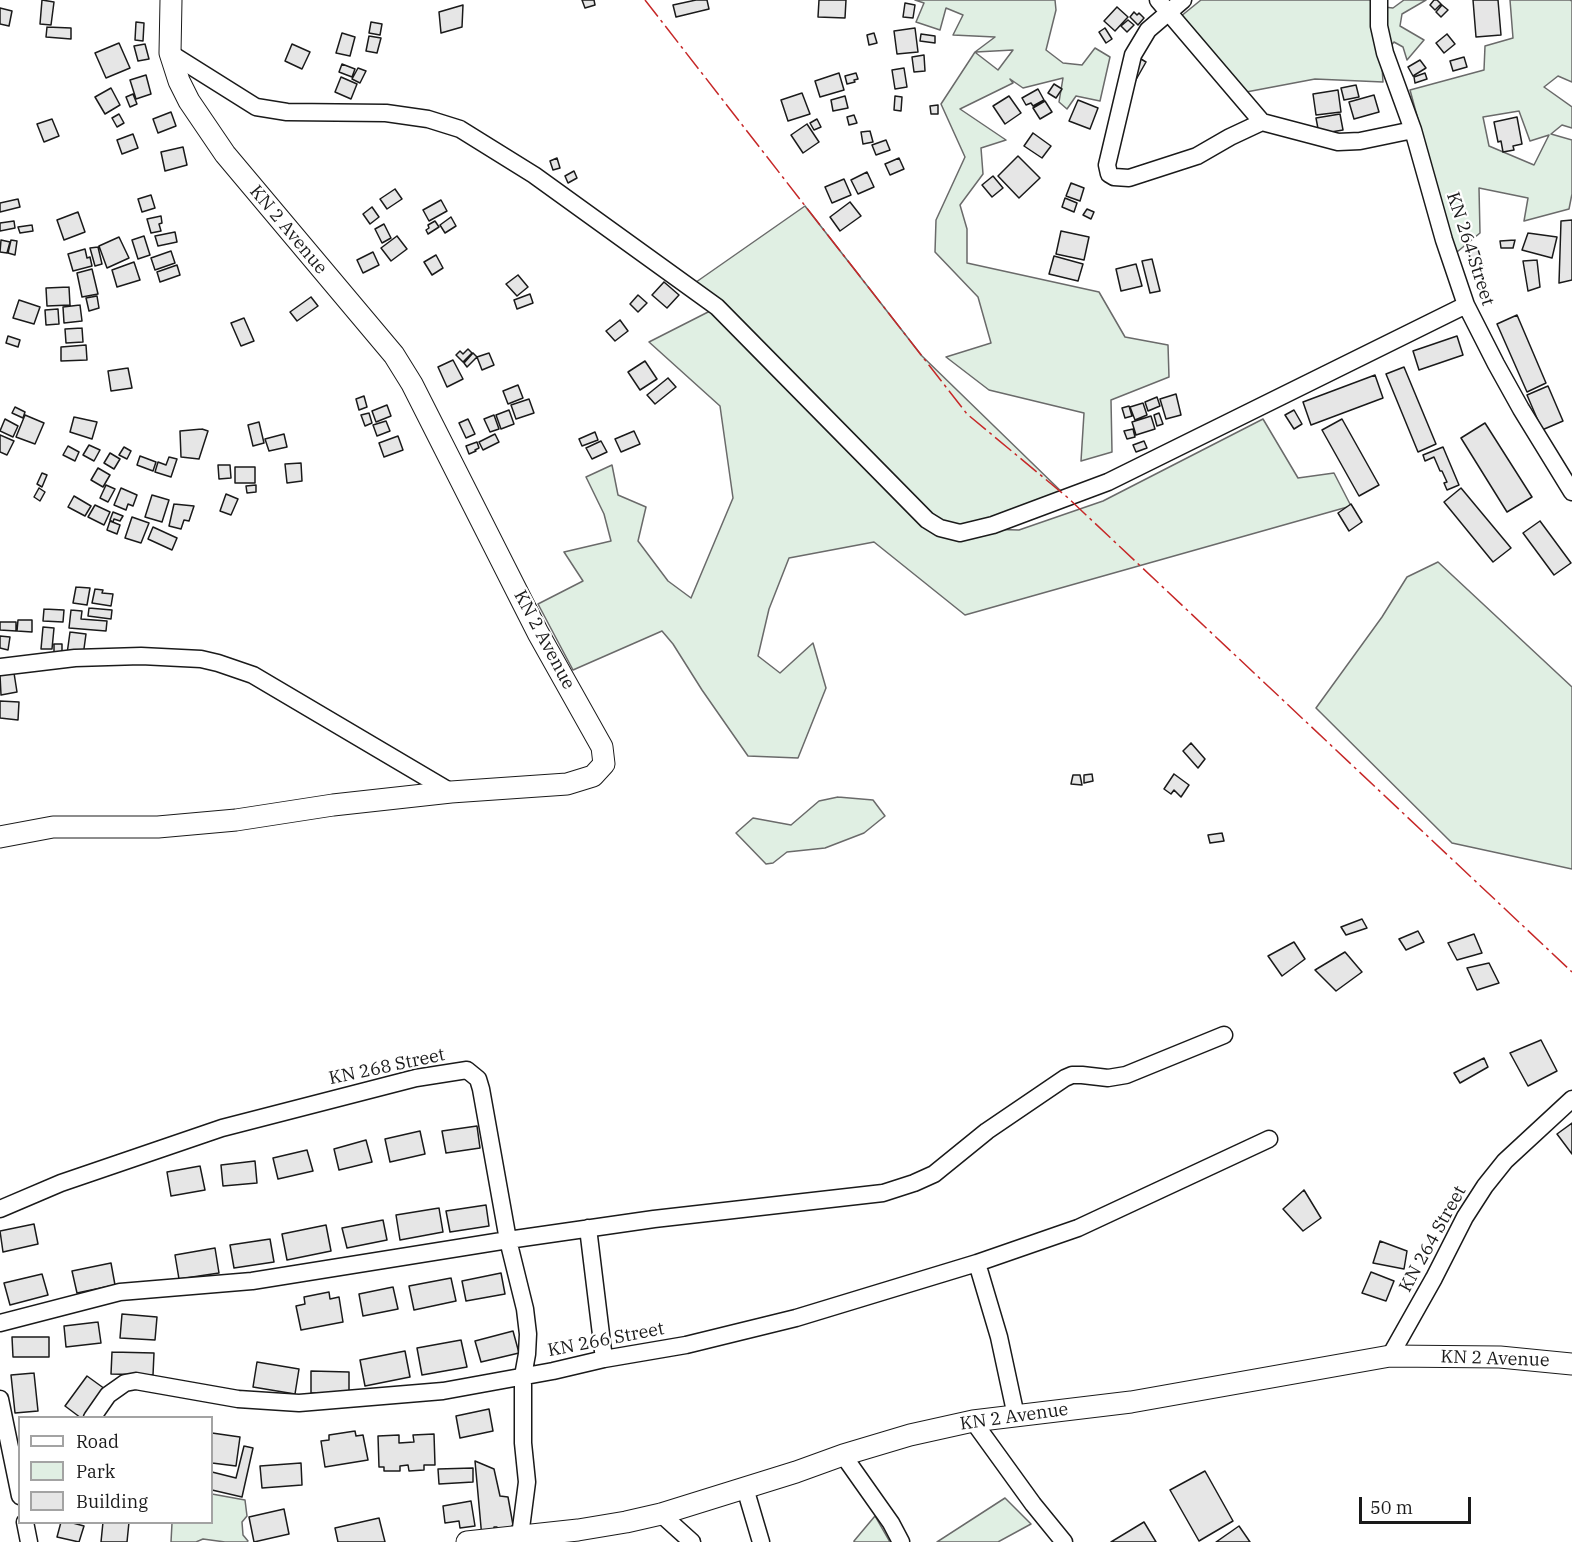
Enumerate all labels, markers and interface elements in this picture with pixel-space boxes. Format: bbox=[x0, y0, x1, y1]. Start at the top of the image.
street label: KN 2 Avenue bbox=[245, 181, 331, 279]
street label: KN 264 Street bbox=[1441, 190, 1499, 308]
street label: KN 2 Avenue bbox=[509, 587, 579, 693]
street label: KN 268 Street bbox=[327, 1044, 447, 1090]
street label: KN 264 Street bbox=[1395, 1182, 1471, 1296]
street label: KN 266 Street bbox=[546, 1318, 666, 1362]
street label: KN 2 Avenue bbox=[1440, 1346, 1550, 1372]
street label: KN 2 Avenue bbox=[958, 1399, 1070, 1435]
legend bbox=[18, 1416, 213, 1524]
text: Road bbox=[76, 1430, 119, 1453]
text: Park bbox=[76, 1460, 115, 1483]
scale bar bbox=[1362, 1485, 1474, 1523]
text: Building bbox=[76, 1490, 148, 1513]
text: 50 m bbox=[1370, 1496, 1413, 1519]

